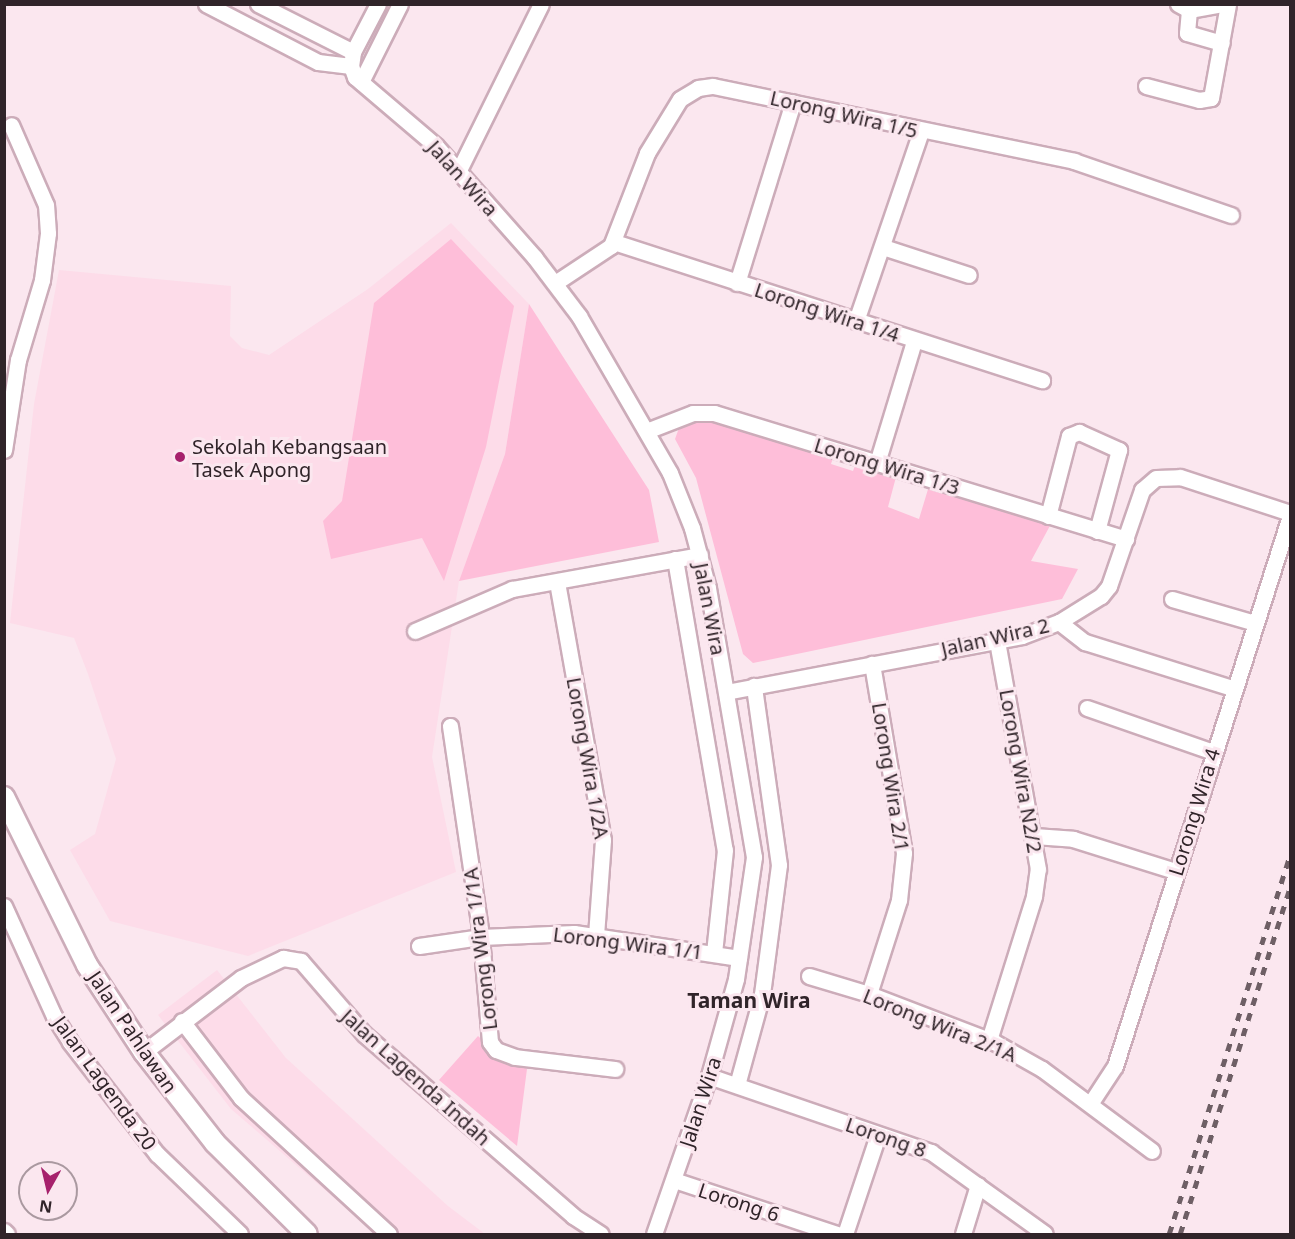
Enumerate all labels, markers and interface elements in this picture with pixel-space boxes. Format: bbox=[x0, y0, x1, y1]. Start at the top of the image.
street label: Lorong Wira 1/5 bbox=[768, 85, 920, 143]
street label: Jalan Wira bbox=[423, 135, 503, 221]
street label: Lorong Wira 1/4 bbox=[752, 277, 902, 347]
street label: Lorong Wira 1/3 bbox=[811, 432, 963, 500]
place label: Sekolah Kebangsaan Tasek Apong bbox=[192, 434, 387, 481]
marker: Sekolah Kebangsaan Tasek Apong bbox=[173, 450, 187, 464]
street label: Jalan Wira bbox=[689, 561, 731, 657]
street label: Jalan Wira 2 bbox=[939, 613, 1051, 661]
street label: Lorong Wira 1/2A bbox=[562, 675, 614, 841]
street label: Lorong Wira N2/2 bbox=[995, 687, 1047, 855]
street label: Lorong Wira 2/1 bbox=[867, 701, 915, 853]
street label: Lorong Wira 4 bbox=[1163, 745, 1225, 879]
street label: Lorong Wira 1/1A bbox=[458, 866, 502, 1032]
street label: Lorong Wira 1/1 bbox=[552, 922, 704, 964]
street label: Jalan Pahlawan bbox=[83, 966, 183, 1098]
street label: Lorong Wira 2/1A bbox=[860, 983, 1020, 1067]
district label: Taman Wira bbox=[687, 987, 811, 1013]
street label: Jalan Lagenda Indah bbox=[337, 1004, 495, 1150]
street label: Jalan Lagenda 20 bbox=[48, 1011, 162, 1155]
street label: Jalan Wira bbox=[674, 1054, 726, 1150]
street label: Lorong 8 bbox=[842, 1112, 930, 1162]
north arrow bbox=[18, 1161, 78, 1221]
street label: Lorong 6 bbox=[695, 1178, 783, 1226]
text: N bbox=[38, 1195, 54, 1219]

